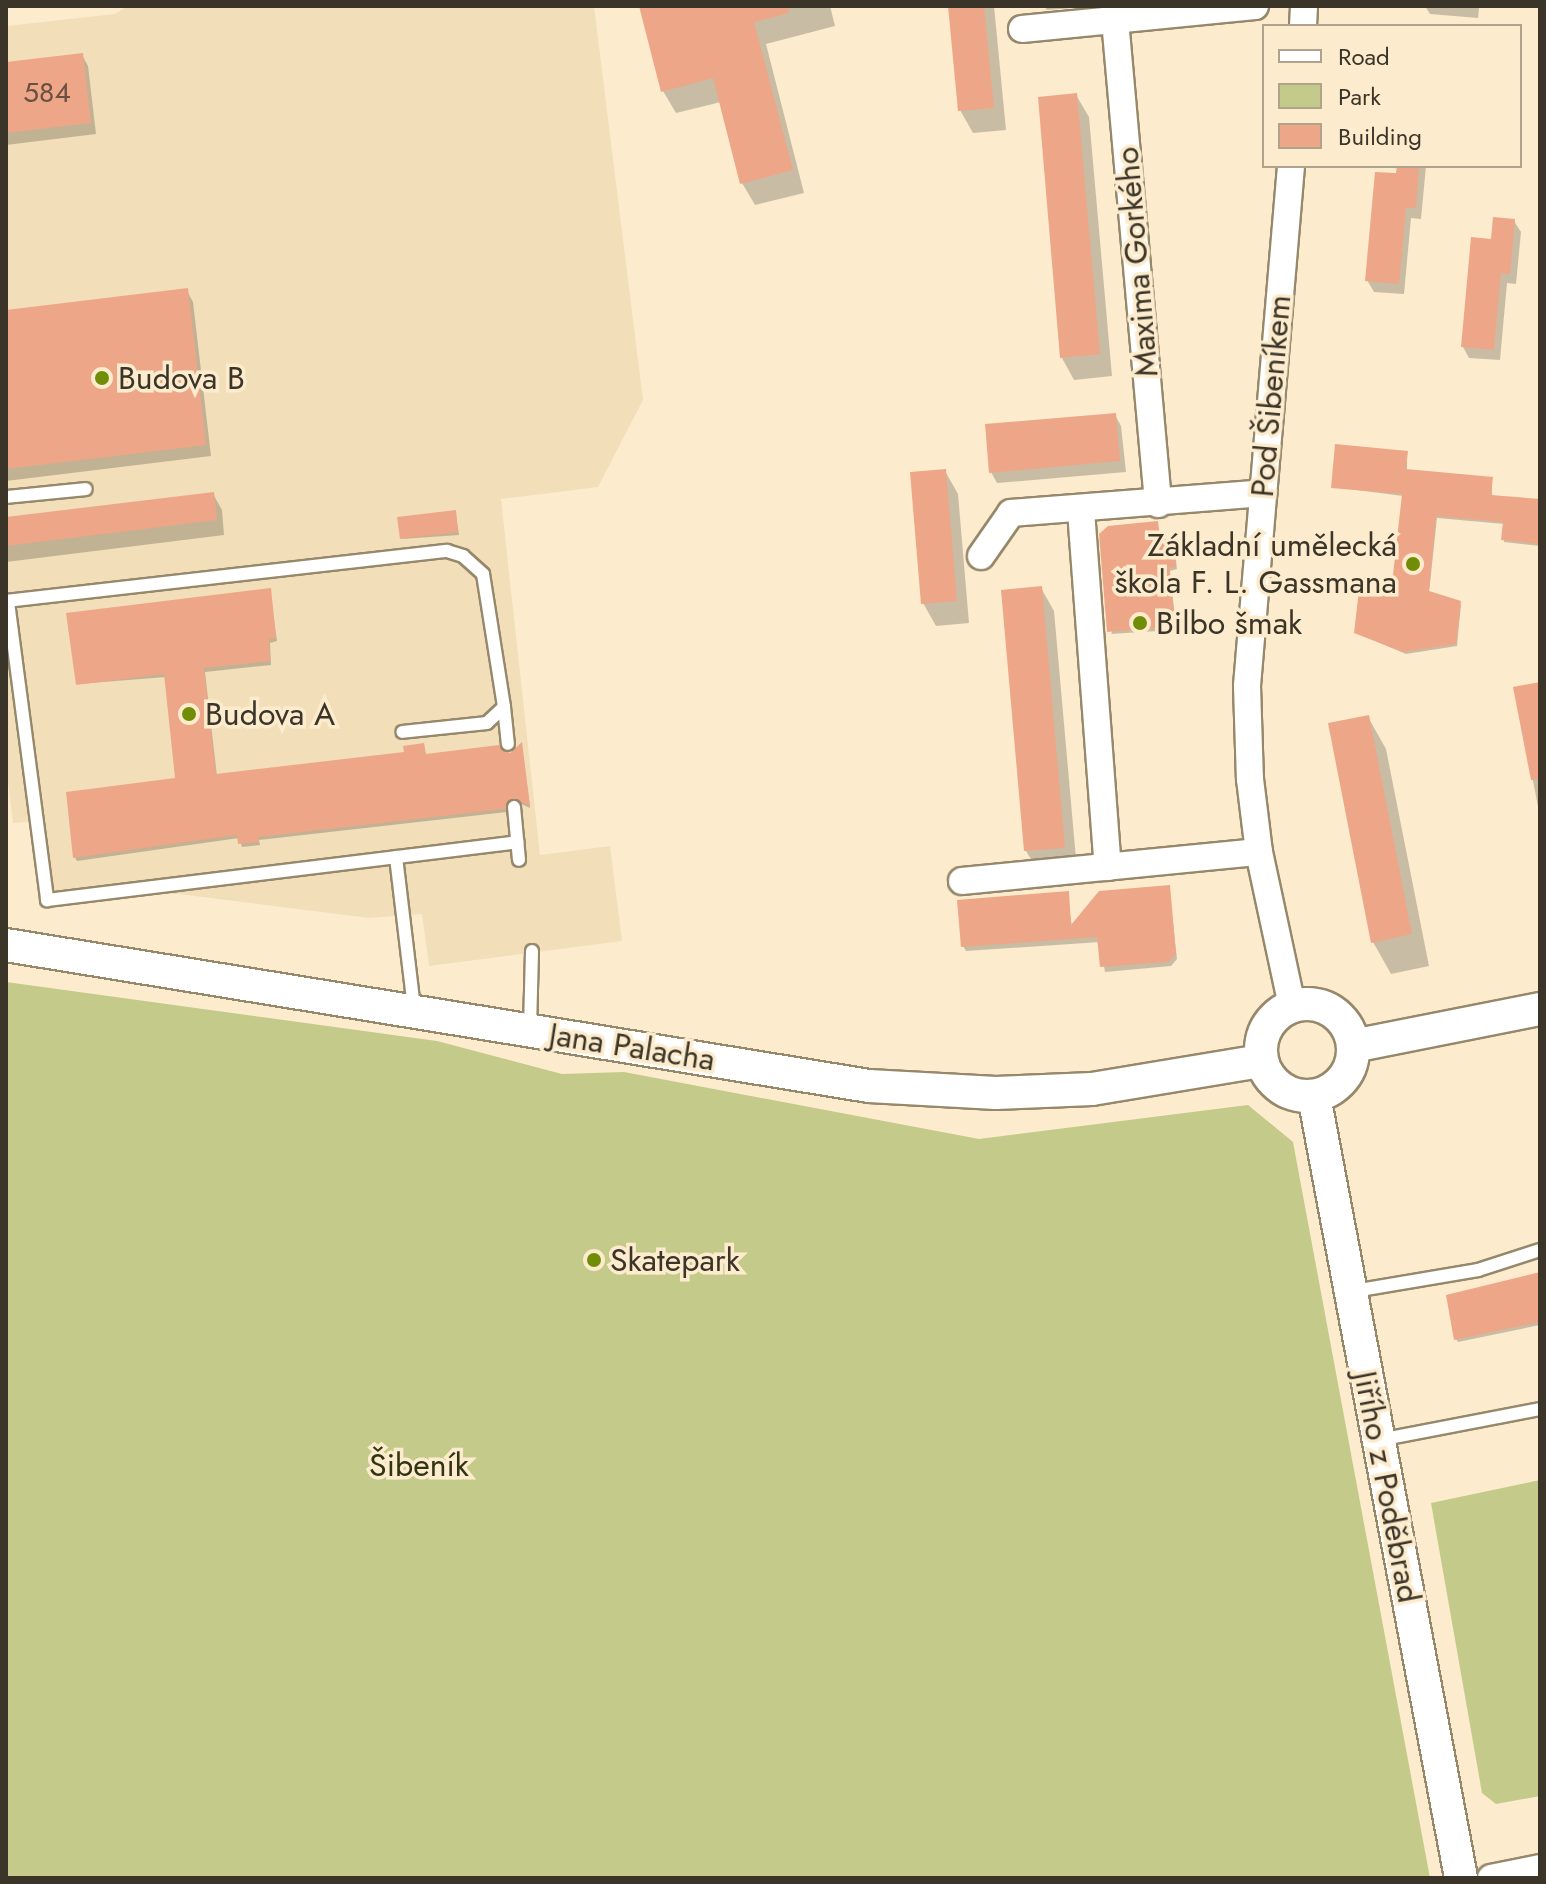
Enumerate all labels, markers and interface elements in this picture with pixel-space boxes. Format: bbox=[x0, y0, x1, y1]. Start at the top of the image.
legend bbox=[1262, 24, 1522, 168]
text: Road bbox=[1338, 39, 1390, 74]
house number: 584 bbox=[23, 76, 71, 110]
text: Park bbox=[1338, 79, 1381, 114]
text: Building bbox=[1338, 119, 1422, 154]
street label: Maxima Gorkého bbox=[1108, 145, 1166, 379]
street label: Pod Šibeníkem bbox=[1243, 293, 1299, 499]
place label: Budova B bbox=[118, 359, 245, 397]
marker: Budova B bbox=[93, 369, 111, 387]
place label: Základní umělecká škola F. L. Gassmana bbox=[1115, 527, 1397, 602]
marker: Základní umělecká škola F. L. Gassmana bbox=[1404, 555, 1422, 573]
place label: Bilbo šmak bbox=[1156, 604, 1302, 642]
marker: Bilbo šmak bbox=[1131, 614, 1149, 632]
place label: Budova A bbox=[205, 695, 335, 733]
marker: Budova A bbox=[180, 705, 198, 723]
street label: Jana Palacha bbox=[546, 1015, 718, 1079]
place label: Skatepark bbox=[610, 1241, 740, 1279]
marker: Skatepark bbox=[585, 1251, 603, 1269]
street label: Jiřího z Poděbrad bbox=[1346, 1368, 1428, 1606]
park label: Šibeník bbox=[369, 1446, 469, 1484]

